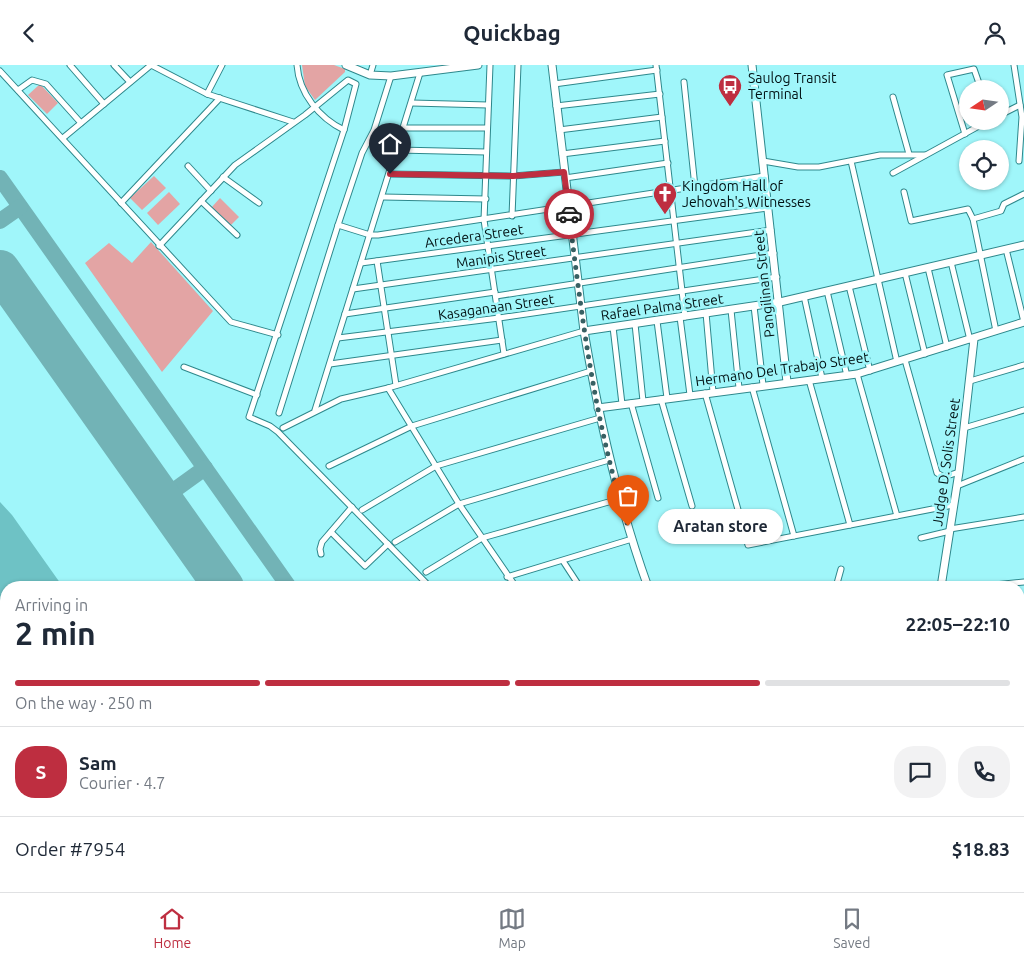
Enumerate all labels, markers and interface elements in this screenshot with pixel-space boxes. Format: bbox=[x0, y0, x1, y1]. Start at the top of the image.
icon: back bbox=[15, 19, 43, 47]
icon: person bbox=[981, 19, 1009, 47]
text: Quickbag bbox=[463, 20, 561, 45]
place label: Saulog Transit Terminal bbox=[748, 70, 837, 102]
bus stop icon: Saulog Transit Terminal bbox=[717, 73, 743, 107]
north arrow bbox=[959, 80, 1009, 130]
map controls bbox=[959, 80, 1009, 190]
pin bbox=[369, 123, 411, 174]
icon: home bbox=[376, 130, 404, 158]
button: locate bbox=[959, 140, 1009, 190]
place label: Kingdom Hall of Jehovah's Witnesses bbox=[682, 178, 811, 210]
church icon: Kingdom Hall of Jehovah's Witnesses bbox=[652, 181, 678, 215]
courier bbox=[544, 189, 594, 239]
icon: car bbox=[555, 200, 583, 228]
street label: Arcedera Street bbox=[424, 221, 525, 251]
street label: Pangilinan Street bbox=[750, 229, 778, 338]
street label: Manipis Street bbox=[455, 243, 548, 271]
street label: Rafael Palma Street bbox=[600, 290, 725, 324]
street label: Kasaganaan Street bbox=[437, 291, 555, 323]
street label: Hermano Del Trabajo Street bbox=[694, 349, 870, 389]
street label: Judge D. Solis Street bbox=[929, 396, 963, 527]
pin bbox=[607, 475, 649, 526]
icon: bag bbox=[614, 482, 642, 510]
callout: Aratan store bbox=[658, 509, 783, 543]
text: Aratan store bbox=[673, 517, 768, 535]
text: Arriving in bbox=[15, 596, 88, 614]
text: 22:05–22:10 bbox=[905, 613, 1010, 635]
text: 2 min bbox=[15, 615, 96, 651]
text: On the way · 250 m bbox=[15, 694, 152, 712]
button: chat bbox=[894, 746, 946, 798]
button: phone bbox=[958, 746, 1010, 798]
text: Sam bbox=[79, 752, 117, 774]
text: S bbox=[36, 761, 46, 783]
text: Courier · 4.7 bbox=[79, 774, 165, 792]
text: Order #7954 bbox=[15, 838, 125, 860]
text: $18.83 bbox=[952, 838, 1010, 860]
tab: Home bbox=[153, 905, 191, 951]
tab: Map bbox=[498, 905, 526, 951]
tab: Saved bbox=[833, 905, 870, 951]

